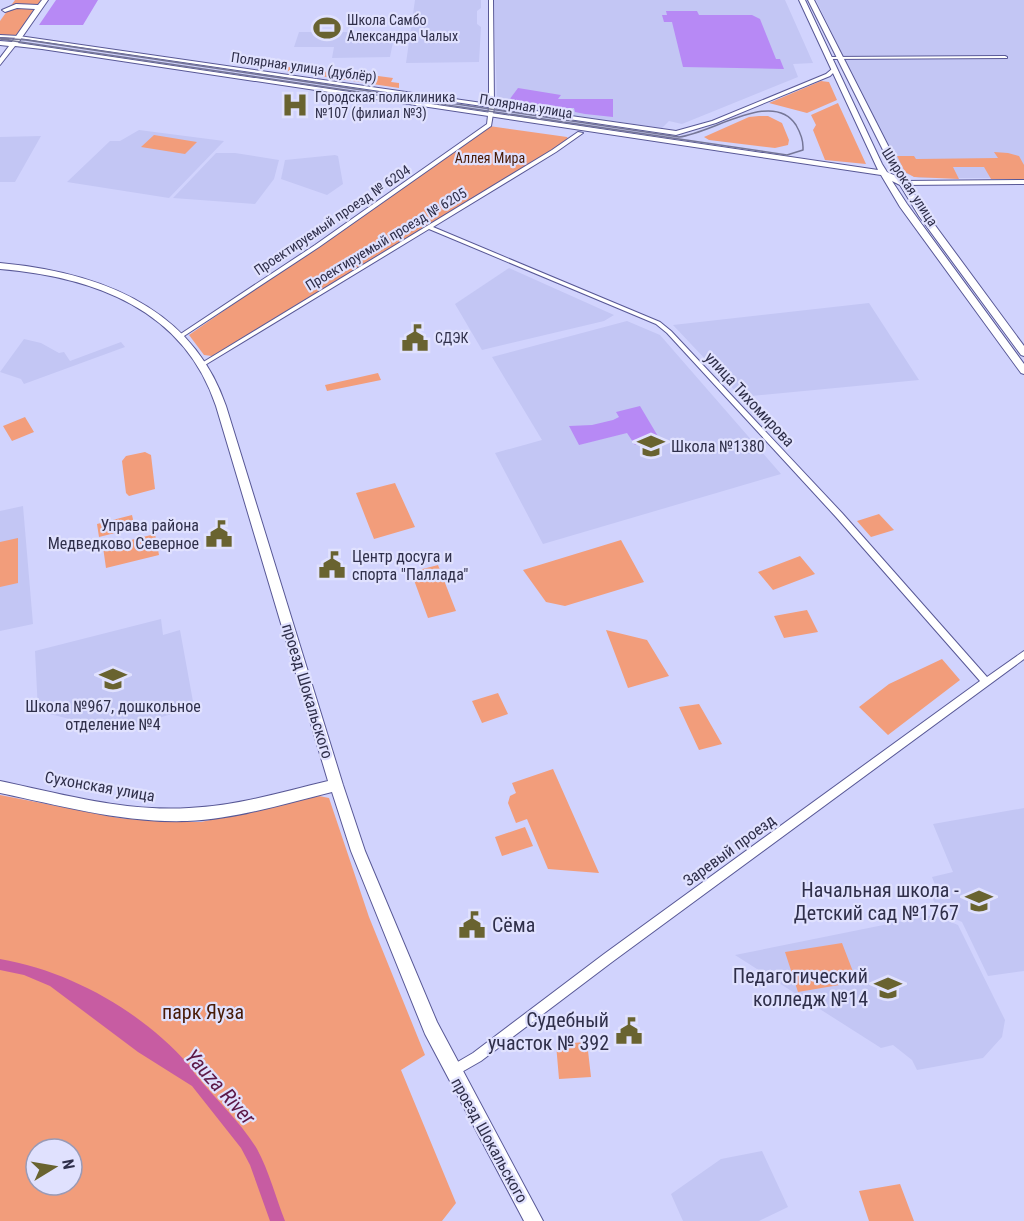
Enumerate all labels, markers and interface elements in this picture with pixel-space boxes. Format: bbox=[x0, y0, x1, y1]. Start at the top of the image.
place label: Школа Самбо Александра Чалых bbox=[347, 12, 458, 44]
sports icon: Школа Самбо Александра Чалых bbox=[312, 13, 342, 43]
street label: Полярная улица (дублёр) bbox=[230, 49, 378, 86]
place label: Городская поликлиника №107 (филиал №3) bbox=[315, 89, 455, 122]
hospital icon: Городская поликлиника №107 (филиал №3) bbox=[280, 90, 310, 120]
street label: Полярная улица bbox=[478, 91, 574, 121]
street label: Широкая улица bbox=[879, 145, 941, 229]
park label: Аллея Мира bbox=[455, 150, 525, 166]
street label: Проектируемый проезд № 6204 bbox=[251, 162, 413, 278]
street label: Проектируемый проезд № 6205 bbox=[303, 184, 469, 293]
public building icon: СДЭК bbox=[400, 323, 430, 353]
place label: СДЭК bbox=[435, 330, 468, 346]
street label: улица Тихомирова bbox=[701, 348, 798, 451]
school or university icon: Школа №1380 bbox=[636, 431, 666, 461]
place label: Школа №1380 bbox=[671, 437, 765, 456]
place label: Управа района Медведково Северное bbox=[48, 516, 199, 553]
public building icon: Управа района Медведково Северное bbox=[204, 519, 234, 549]
place label: Центр досуга и спорта "Паллада" bbox=[352, 547, 468, 584]
public building icon: Центр досуга и спорта "Паллада" bbox=[317, 550, 347, 580]
street label: проезд Шокальского bbox=[278, 621, 337, 761]
school or university icon: Школа №967, дошкольное отделение №4 bbox=[98, 664, 128, 694]
place label: Школа №967, дошкольное отделение №4 bbox=[25, 697, 201, 734]
street label: Сухонская улица bbox=[43, 767, 157, 806]
street label: Заревый проезд bbox=[679, 810, 779, 890]
place label: Начальная школа - Детский сад №1767 bbox=[794, 878, 959, 925]
school or university icon: Начальная школа - Детский сад №1767 bbox=[964, 886, 994, 916]
public building icon: Сёма bbox=[457, 910, 487, 940]
place label: Сёма bbox=[492, 913, 535, 937]
place label: Педагогический колледж №14 bbox=[733, 964, 868, 1011]
school or university icon: Педагогический колледж №14 bbox=[873, 973, 903, 1003]
park label: парк Яуза bbox=[162, 1000, 244, 1024]
place label: Судебный участок № 392 bbox=[488, 1008, 609, 1055]
public building icon: Судебный участок № 392 bbox=[614, 1016, 644, 1046]
water label: Yauza River bbox=[180, 1044, 261, 1130]
street label: проезд Шокальского bbox=[447, 1074, 532, 1206]
north arrow bbox=[24, 1137, 84, 1197]
text: N bbox=[58, 1158, 78, 1171]

